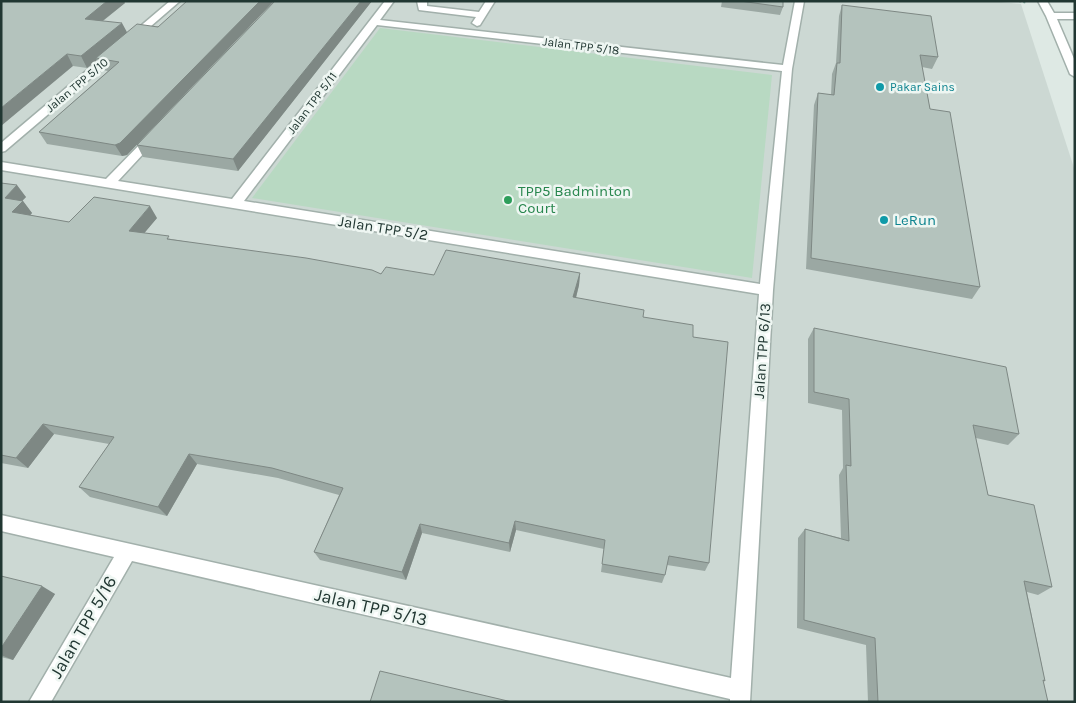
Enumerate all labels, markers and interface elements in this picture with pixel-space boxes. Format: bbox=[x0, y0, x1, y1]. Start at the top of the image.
street label: Jalan TPP 5/18 bbox=[542, 34, 620, 58]
street label: Jalan TPP 5/10 bbox=[43, 55, 111, 115]
street label: Jalan TPP 5/11 bbox=[284, 69, 340, 137]
place label: Pakar Sains bbox=[890, 80, 955, 94]
marker: Pakar Sains bbox=[874, 81, 886, 93]
place label: TPP5 Badminton Court bbox=[518, 182, 631, 217]
marker: TPP5 Badminton Court bbox=[502, 194, 514, 206]
place label: LeRun bbox=[894, 211, 936, 229]
street label: Jalan TPP 5/2 bbox=[337, 212, 429, 244]
marker: LeRun bbox=[878, 214, 890, 226]
street label: Jalan TPP 6/13 bbox=[750, 303, 774, 399]
street label: Jalan TPP 5/16 bbox=[45, 572, 121, 682]
street label: Jalan TPP 5/13 bbox=[313, 583, 429, 631]

